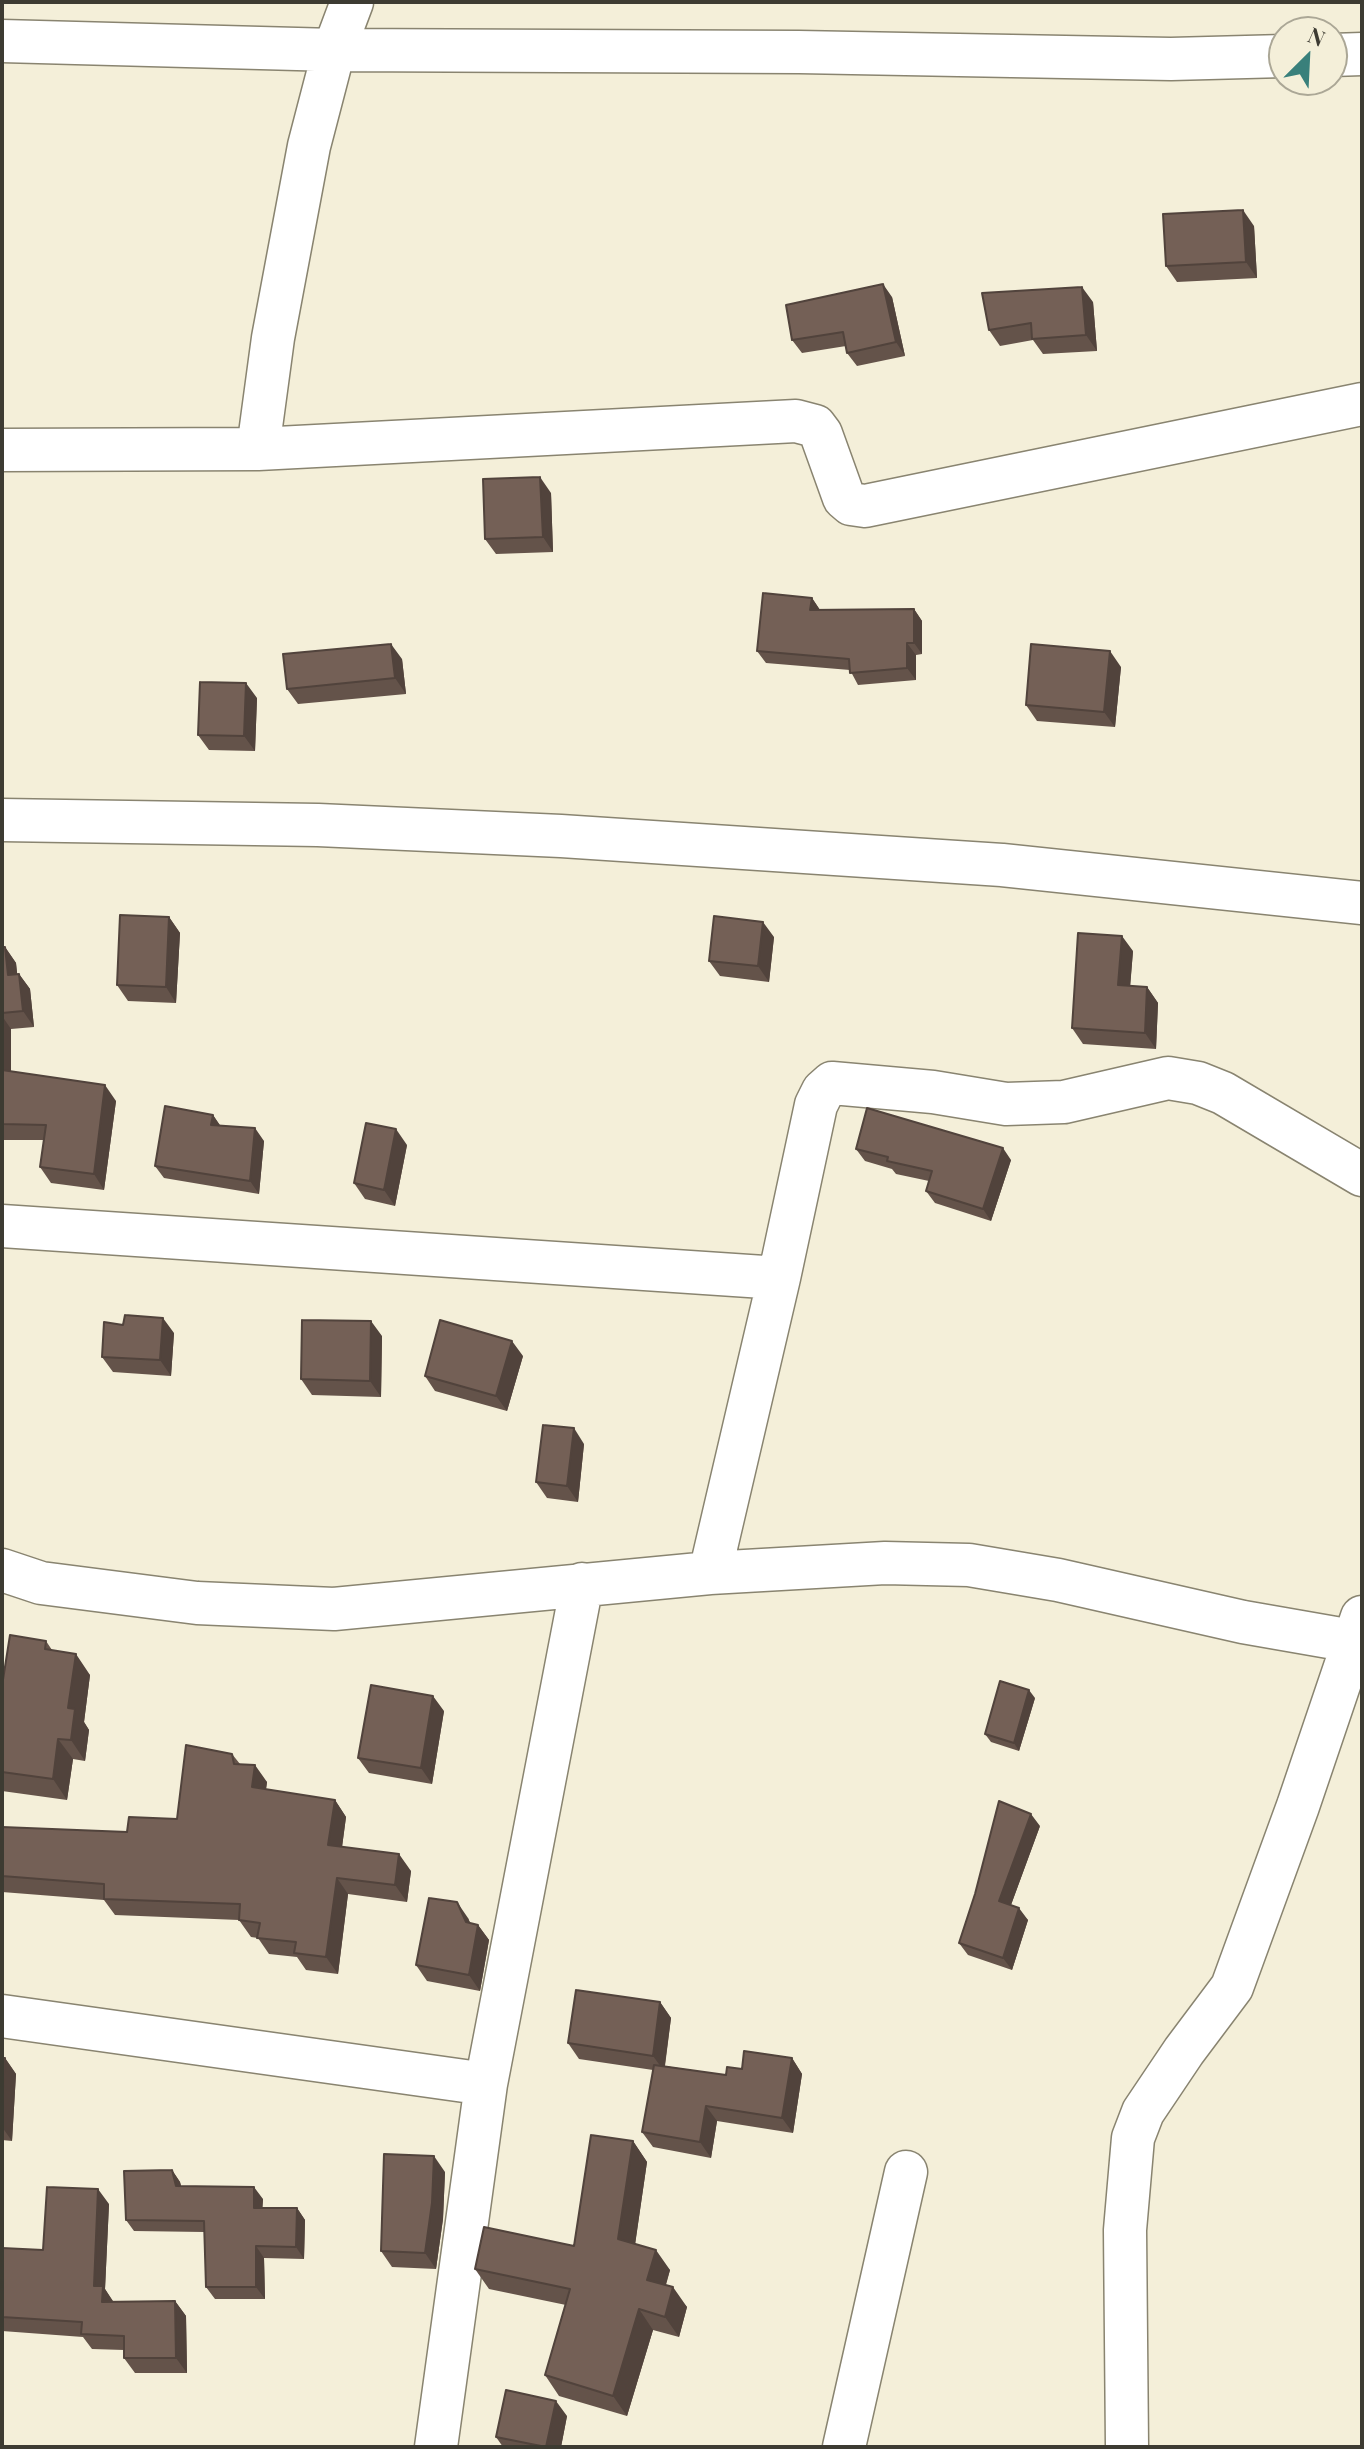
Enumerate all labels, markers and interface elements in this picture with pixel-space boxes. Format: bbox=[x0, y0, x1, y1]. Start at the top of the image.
north arrow bbox=[1268, 16, 1348, 96]
text: N bbox=[1304, 19, 1330, 53]

